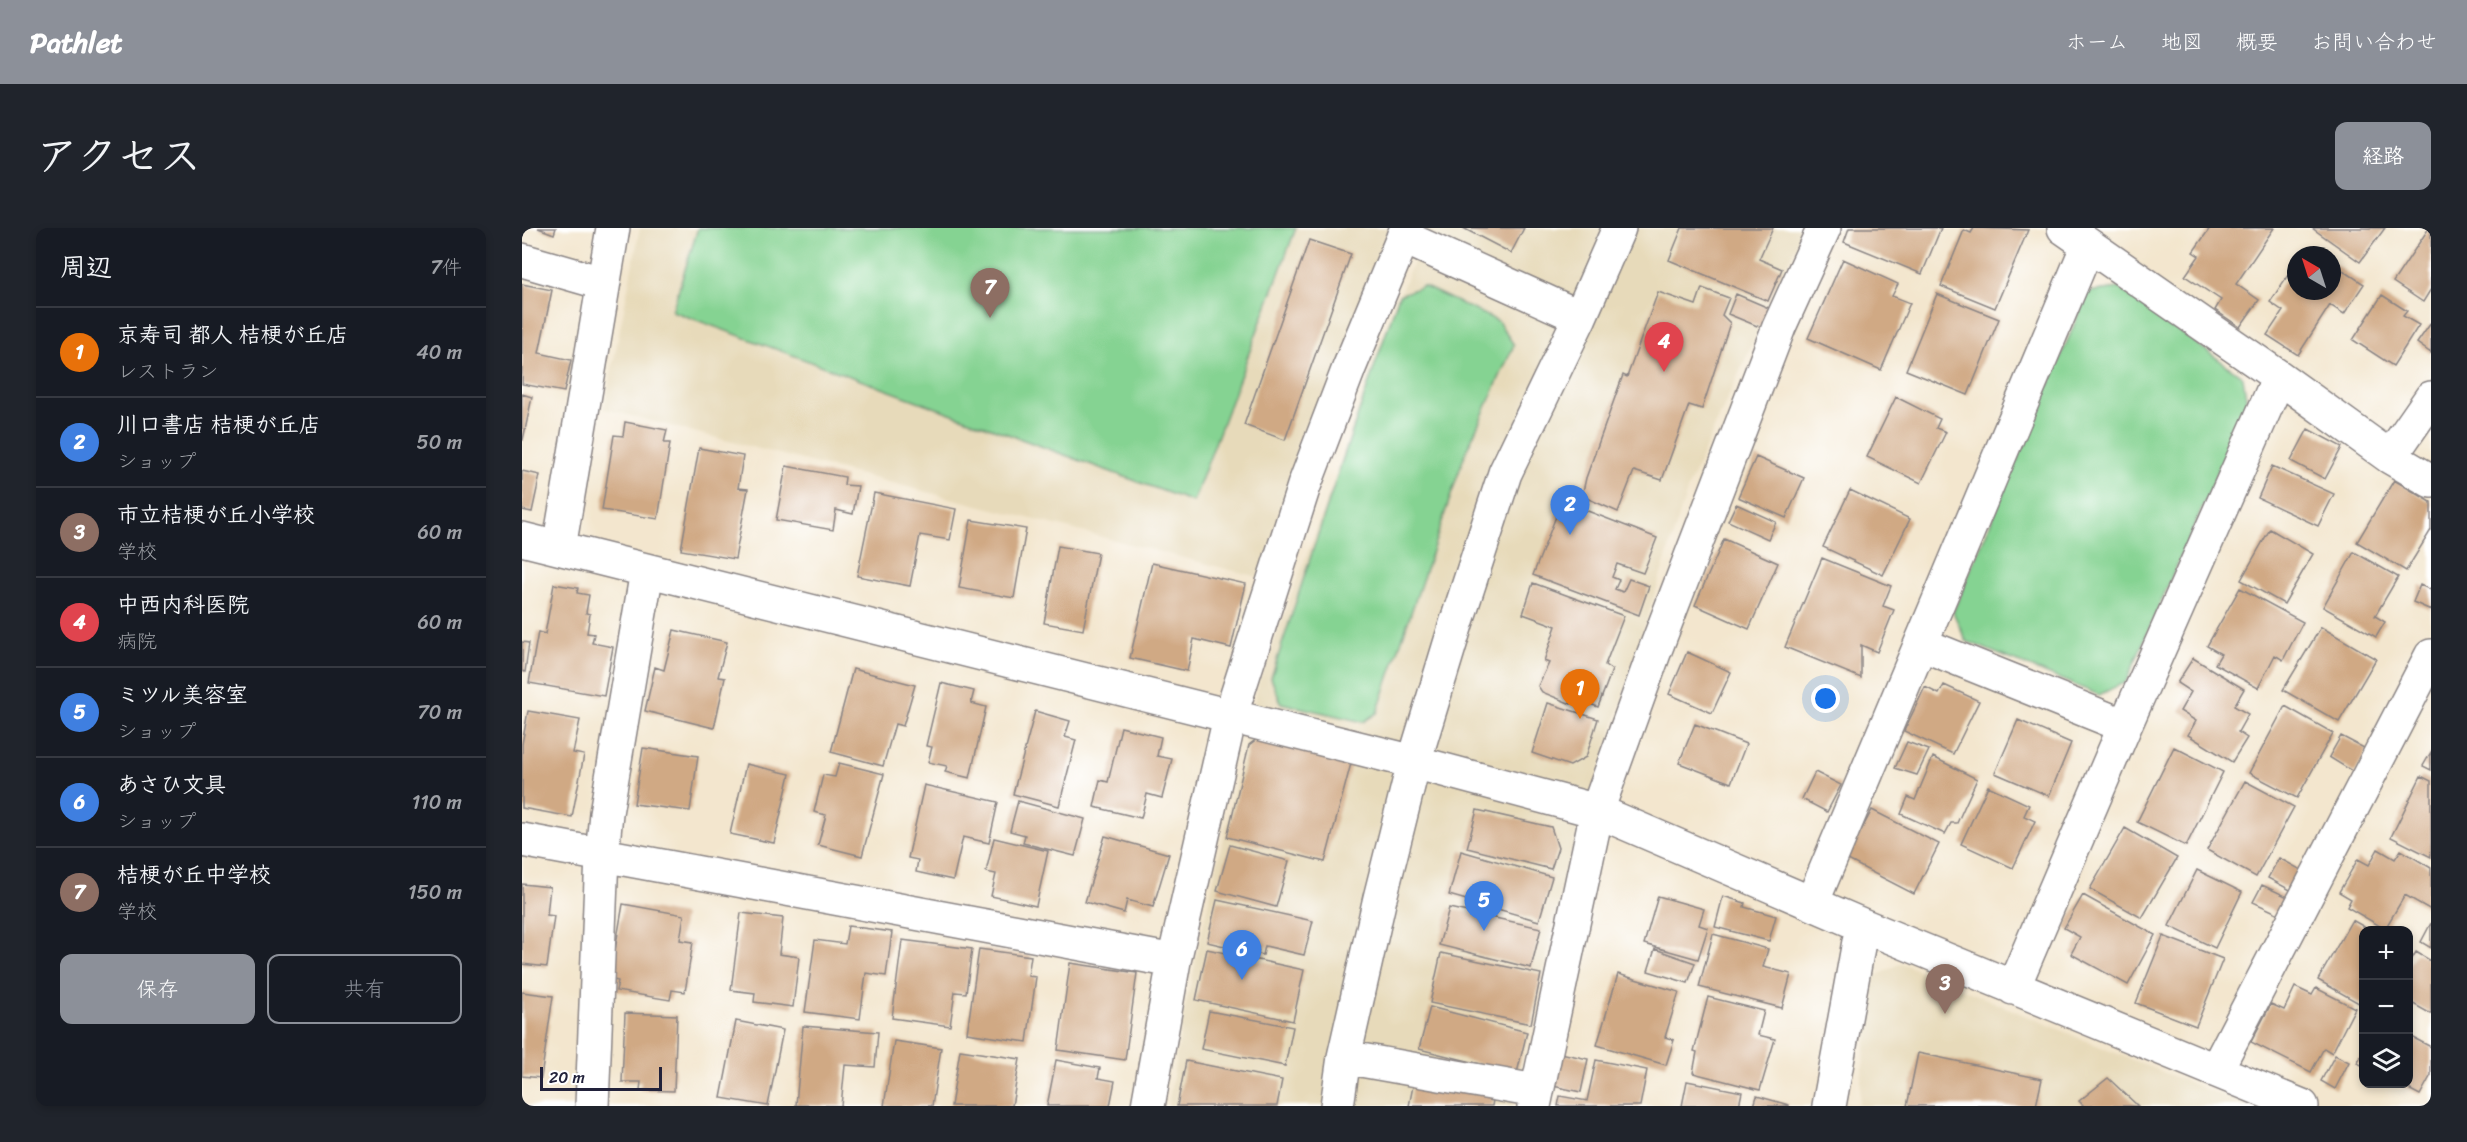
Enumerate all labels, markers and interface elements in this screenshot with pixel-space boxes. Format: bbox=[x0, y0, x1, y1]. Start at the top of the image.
text: Pathlet bbox=[30, 18, 123, 67]
text: ホーム bbox=[2066, 23, 2128, 61]
text: 地図 bbox=[2161, 23, 2203, 61]
text: 概要 bbox=[2236, 23, 2278, 61]
text: お問い合わせ bbox=[2311, 23, 2437, 61]
text: アクセス bbox=[36, 119, 201, 193]
button: 経路 bbox=[2335, 122, 2431, 190]
text: 周辺 bbox=[60, 244, 112, 290]
north arrow bbox=[2287, 246, 2341, 300]
text: 7件 bbox=[431, 250, 462, 285]
pin: 7 bbox=[970, 268, 1010, 318]
text: 京寿司 都人 桔梗が丘店 bbox=[117, 315, 348, 354]
pin: 4 bbox=[1644, 322, 1684, 372]
text: 1 bbox=[75, 335, 84, 370]
text: 40 m bbox=[416, 335, 462, 370]
text: レストラン bbox=[117, 354, 219, 389]
text: 川口書店 桔梗が丘店 bbox=[117, 405, 321, 444]
text: 2 bbox=[74, 425, 85, 460]
text: 50 m bbox=[417, 425, 462, 460]
text: ショップ bbox=[117, 444, 196, 479]
pin: 2 bbox=[1550, 486, 1590, 535]
text: 市立桔梗が丘小学校 bbox=[117, 495, 315, 534]
text: 3 bbox=[74, 515, 85, 550]
text: 60 m bbox=[417, 515, 462, 550]
text: 学校 bbox=[117, 534, 157, 569]
text: 中西内科医院 bbox=[117, 585, 249, 624]
text: 4 bbox=[73, 605, 86, 640]
text: 60 m bbox=[417, 605, 462, 640]
text: 病院 bbox=[117, 624, 157, 659]
pin: 1 bbox=[1560, 670, 1600, 719]
text: ミツル美容室 bbox=[117, 675, 248, 714]
your location bbox=[1811, 684, 1840, 713]
text: 5 bbox=[73, 695, 86, 730]
text: 70 m bbox=[417, 695, 462, 730]
text: ショップ bbox=[117, 714, 196, 749]
text: あさひ文具 bbox=[117, 765, 226, 804]
text: 6 bbox=[74, 785, 85, 820]
text: 110 m bbox=[412, 785, 462, 820]
text: ショップ bbox=[117, 804, 196, 839]
text: 桔梗が丘中学校 bbox=[117, 855, 271, 894]
text: 7 bbox=[74, 875, 85, 910]
text: 150 m bbox=[408, 875, 462, 910]
pin: 5 bbox=[1464, 882, 1504, 931]
text: 学校 bbox=[117, 894, 157, 929]
map controls bbox=[2359, 926, 2413, 1088]
button: + bbox=[2359, 926, 2413, 980]
pin: 6 bbox=[1222, 930, 1262, 980]
button: 保存 bbox=[60, 954, 255, 1024]
button: 共有 bbox=[267, 954, 462, 1024]
pin: 3 bbox=[1926, 964, 1964, 1014]
button: − bbox=[2359, 980, 2413, 1034]
button: layers bbox=[2359, 1034, 2413, 1088]
text: 20 m bbox=[549, 1063, 585, 1092]
scale bar bbox=[540, 1064, 662, 1092]

